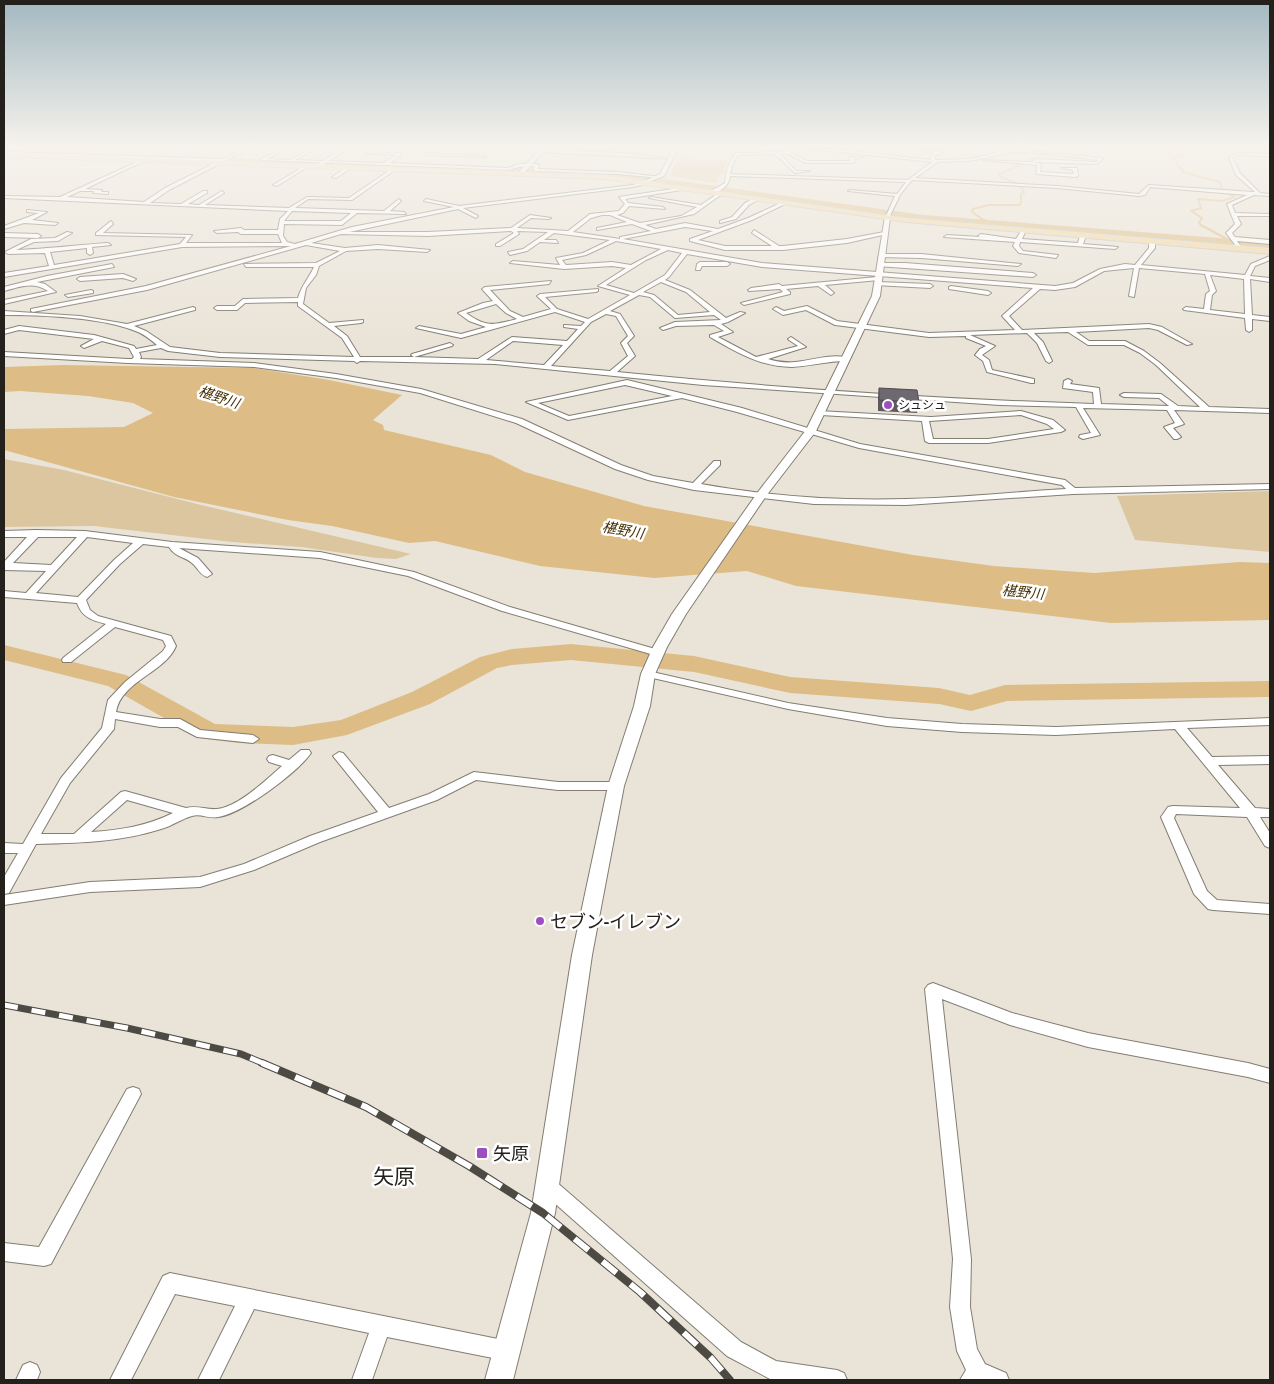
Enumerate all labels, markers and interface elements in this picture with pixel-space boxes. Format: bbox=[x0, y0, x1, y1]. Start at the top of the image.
water label: 椹野川 bbox=[196, 382, 244, 413]
place label: シュシュ bbox=[898, 397, 946, 413]
marker: シュシュ bbox=[882, 399, 894, 411]
water label: 椹野川 bbox=[601, 517, 647, 543]
water label: 椹野川 bbox=[1001, 581, 1047, 603]
place label: セブン-イレブン bbox=[550, 909, 681, 934]
marker: セブン-イレブン bbox=[534, 915, 546, 927]
place label: 矢原 bbox=[493, 1141, 529, 1166]
marker: 矢原 bbox=[475, 1146, 489, 1160]
district label: 矢原 bbox=[373, 1162, 415, 1191]

